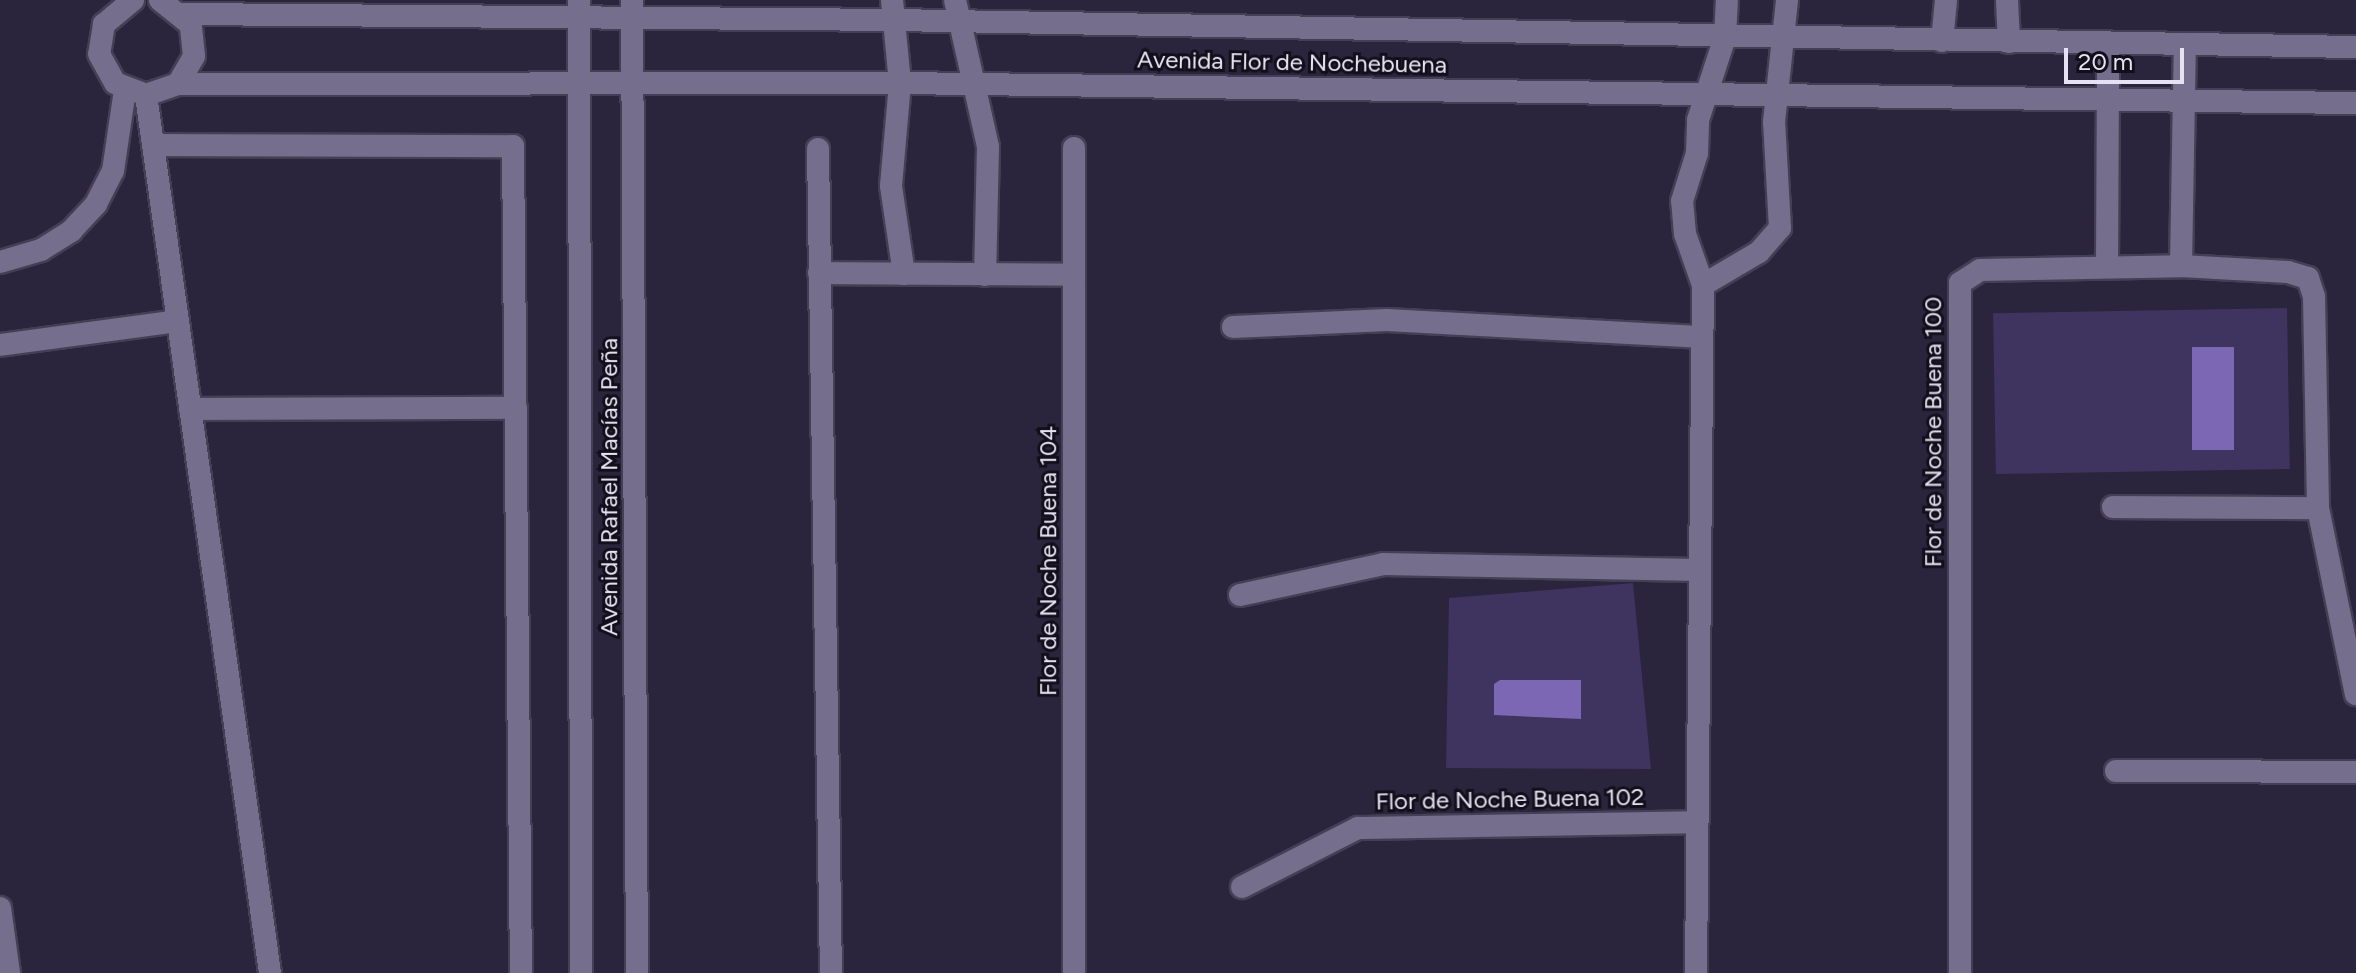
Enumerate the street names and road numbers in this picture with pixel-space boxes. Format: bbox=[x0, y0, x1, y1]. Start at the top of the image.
street label: Avenida Flor de Nochebuena bbox=[1137, 45, 1447, 79]
street label: Flor de Noche Buena 100 bbox=[1919, 297, 1947, 567]
street label: Avenida Rafael Macías Peña bbox=[595, 338, 623, 636]
street label: Flor de Noche Buena 104 bbox=[1034, 426, 1062, 696]
street label: Flor de Noche Buena 102 bbox=[1375, 782, 1645, 816]

